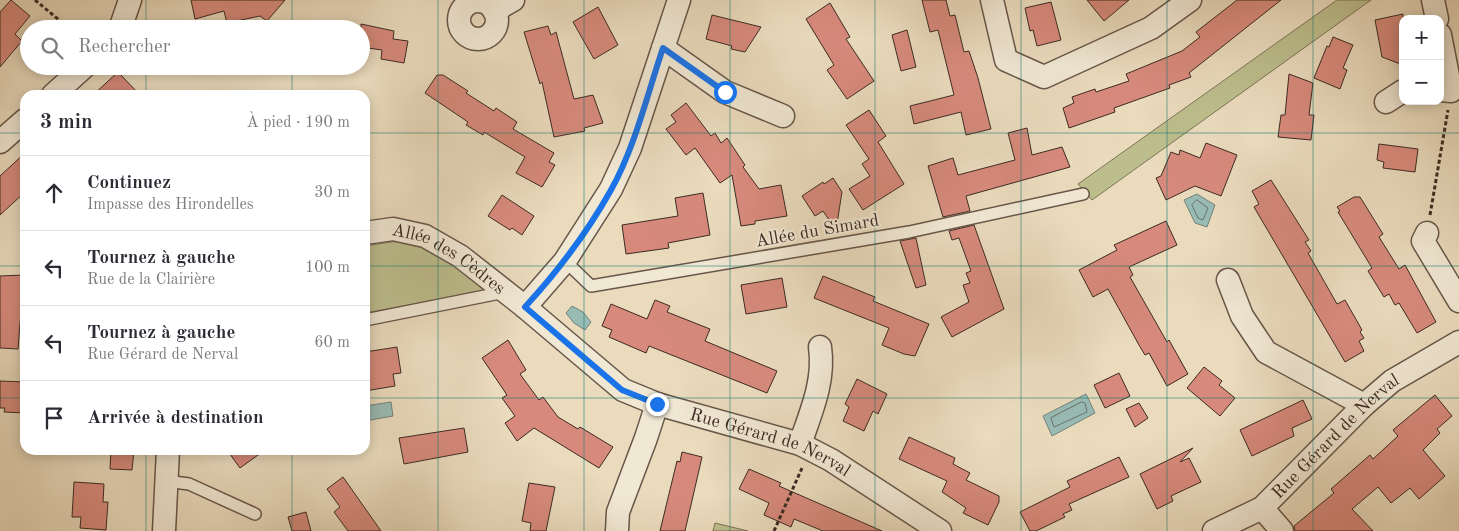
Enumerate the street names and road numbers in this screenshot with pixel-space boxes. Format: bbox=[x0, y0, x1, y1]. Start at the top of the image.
street label: Allée du Simard bbox=[754, 211, 880, 251]
street label: Allée des Cèdres bbox=[390, 221, 508, 298]
street label: Rue Gérard de Nerval bbox=[1269, 371, 1402, 503]
street label: Rue Gérard de Nerval bbox=[688, 406, 854, 480]

